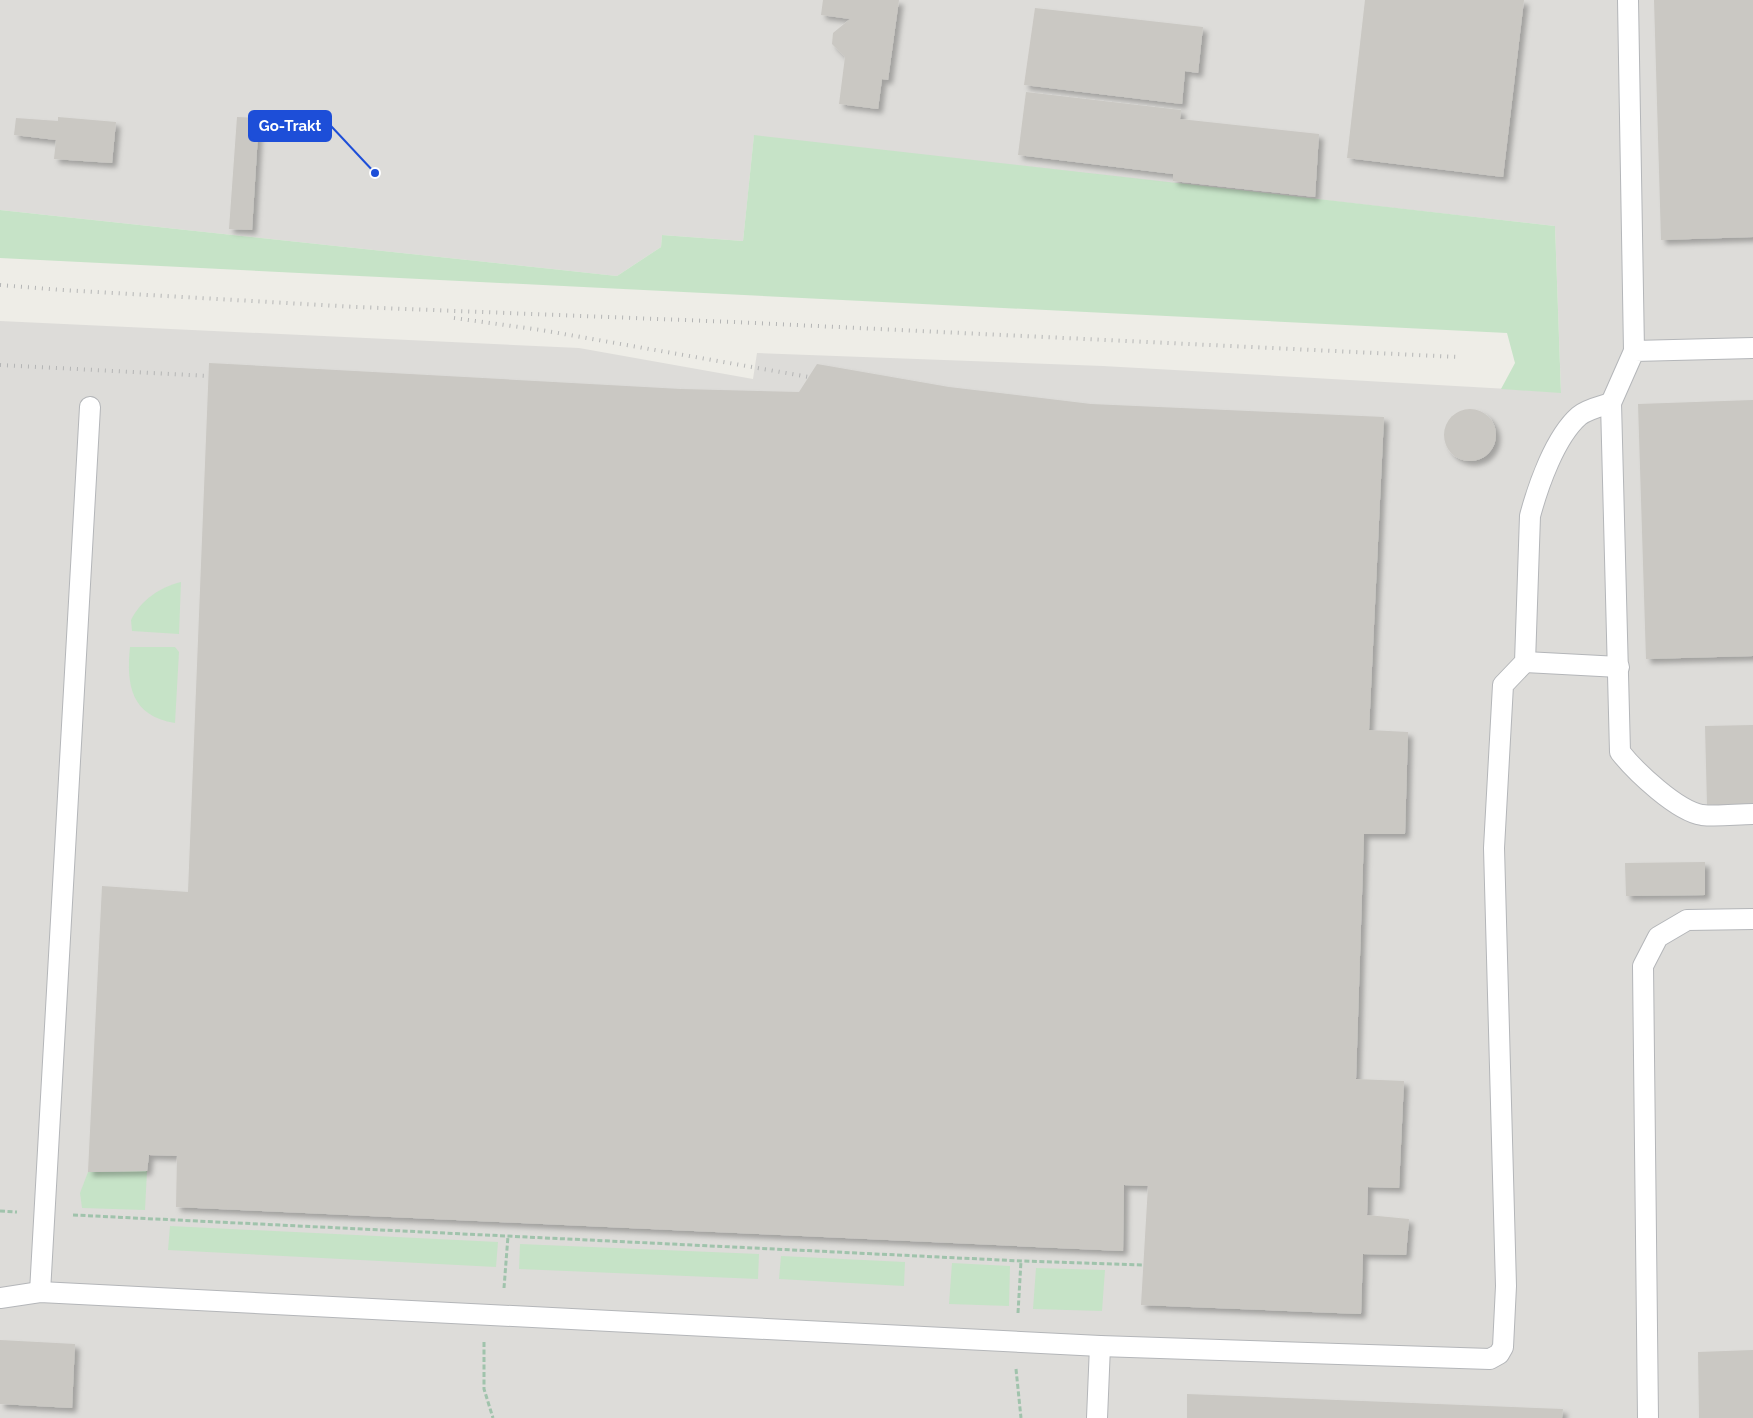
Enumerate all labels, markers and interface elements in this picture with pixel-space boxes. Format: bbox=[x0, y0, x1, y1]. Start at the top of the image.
callout: Go-Trakt bbox=[249, 111, 331, 141]
text: Go-Trakt bbox=[259, 117, 321, 135]

